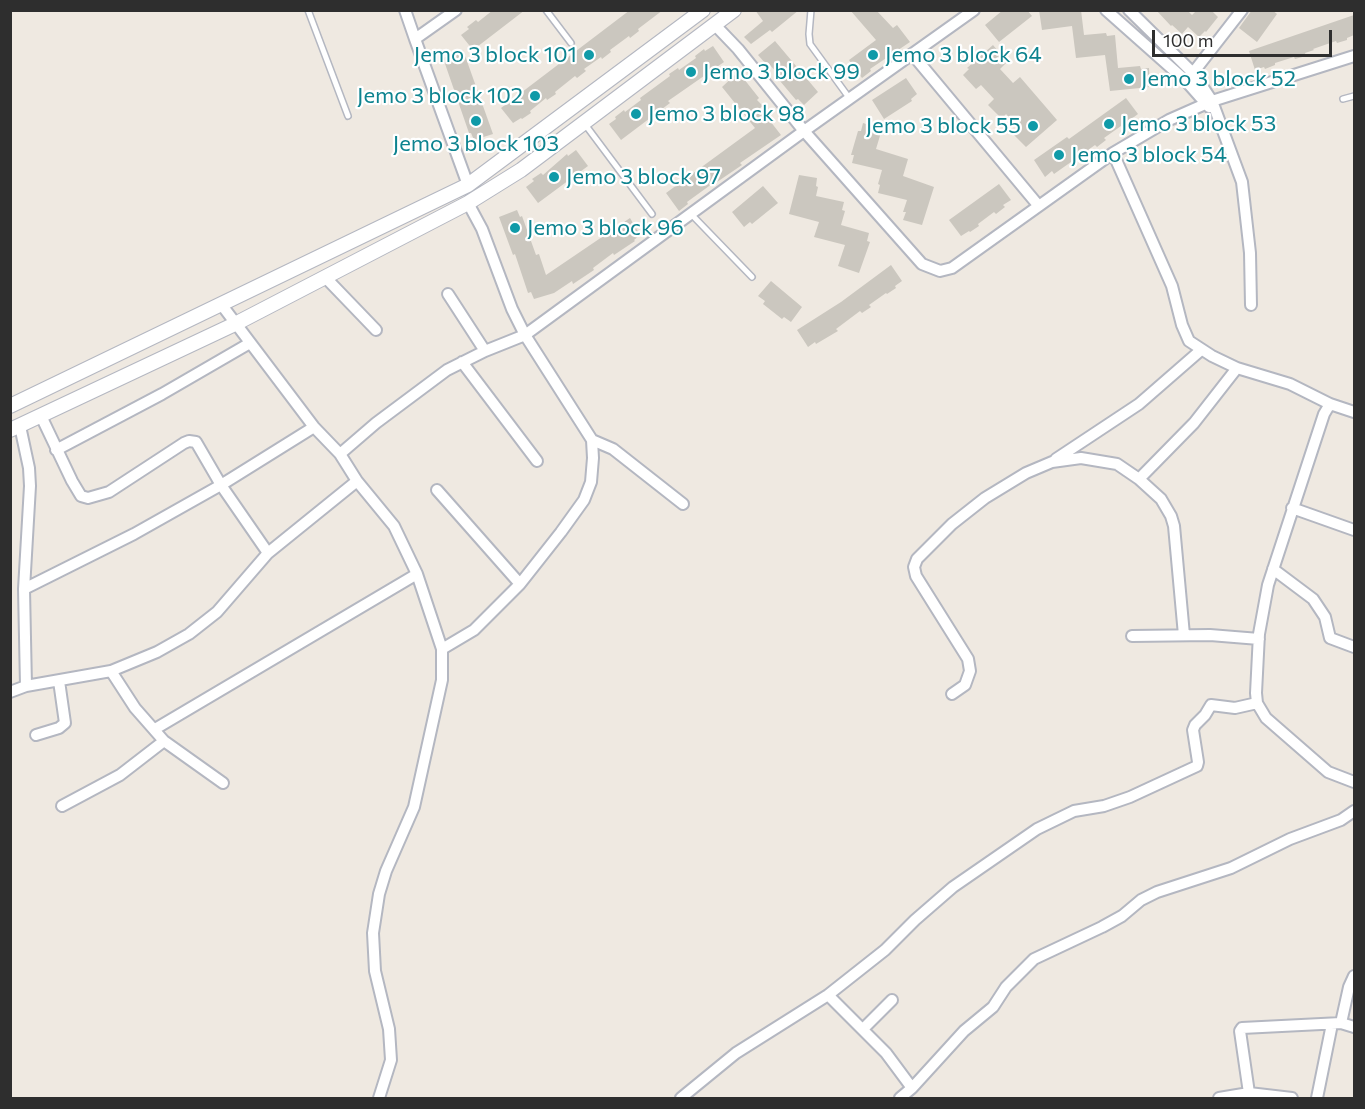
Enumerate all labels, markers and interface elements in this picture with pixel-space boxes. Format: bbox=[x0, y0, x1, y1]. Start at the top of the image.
scale bar bbox=[1155, 18, 1335, 56]
text: 100 m bbox=[1163, 29, 1213, 51]
place label: Jemo 3 block 101 bbox=[414, 42, 577, 68]
place label: Jemo 3 block 64 bbox=[885, 42, 1042, 68]
marker: Jemo 3 block 101 bbox=[582, 48, 596, 62]
marker: Jemo 3 block 64 bbox=[866, 48, 880, 62]
place label: Jemo 3 block 99 bbox=[703, 59, 860, 85]
marker: Jemo 3 block 99 bbox=[684, 65, 698, 79]
place label: Jemo 3 block 52 bbox=[1141, 66, 1296, 92]
marker: Jemo 3 block 52 bbox=[1122, 72, 1136, 86]
place label: Jemo 3 block 102 bbox=[357, 83, 523, 109]
marker: Jemo 3 block 102 bbox=[528, 89, 542, 103]
place label: Jemo 3 block 98 bbox=[648, 101, 805, 127]
marker: Jemo 3 block 98 bbox=[629, 107, 643, 121]
place label: Jemo 3 block 53 bbox=[1121, 111, 1276, 137]
place label: Jemo 3 block 55 bbox=[866, 113, 1021, 139]
marker: Jemo 3 block 103 bbox=[469, 114, 483, 128]
marker: Jemo 3 block 53 bbox=[1102, 117, 1116, 131]
marker: Jemo 3 block 55 bbox=[1026, 119, 1040, 133]
place label: Jemo 3 block 103 bbox=[393, 131, 559, 157]
place label: Jemo 3 block 54 bbox=[1071, 142, 1227, 168]
marker: Jemo 3 block 54 bbox=[1052, 148, 1066, 162]
place label: Jemo 3 block 97 bbox=[566, 164, 721, 190]
marker: Jemo 3 block 97 bbox=[547, 170, 561, 184]
place label: Jemo 3 block 96 bbox=[527, 215, 684, 241]
marker: Jemo 3 block 96 bbox=[508, 221, 522, 235]

